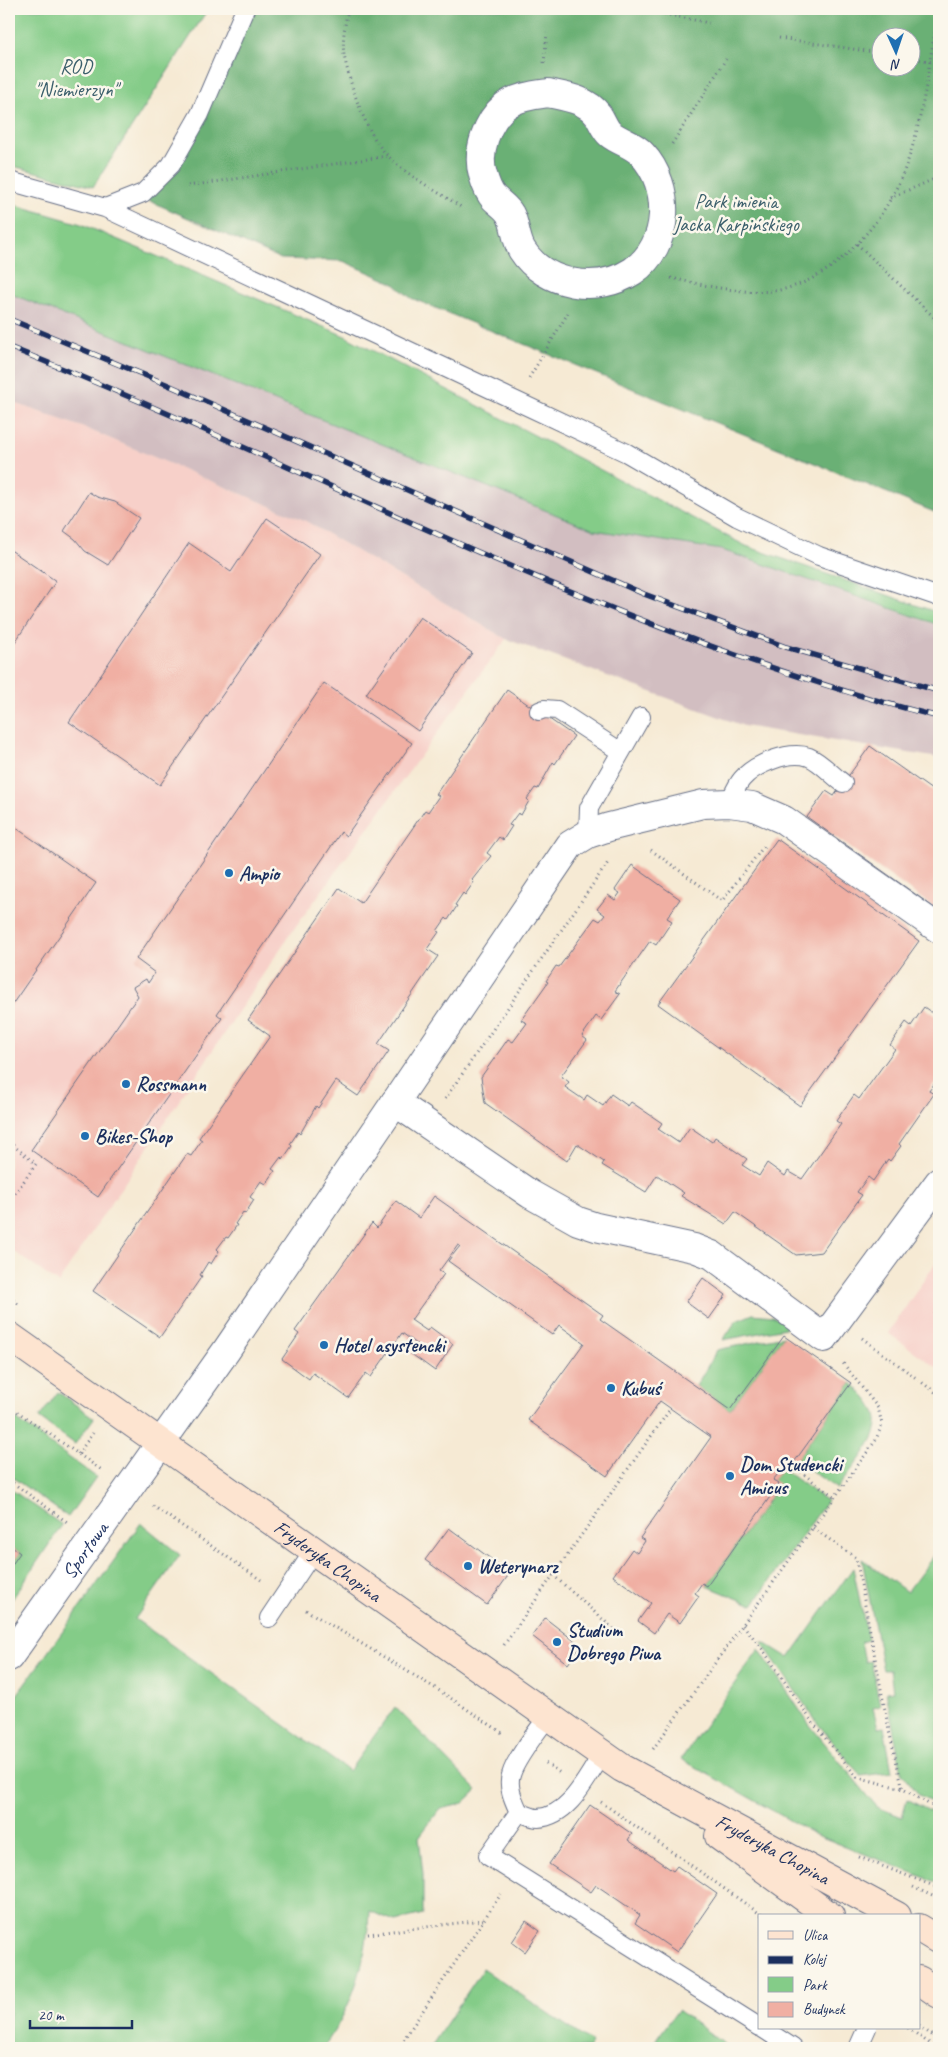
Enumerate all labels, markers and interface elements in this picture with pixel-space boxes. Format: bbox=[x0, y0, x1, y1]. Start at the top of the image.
north arrow bbox=[870, 28, 920, 78]
park label: ROD "Niemierzyn" bbox=[35, 54, 122, 102]
text: N bbox=[890, 56, 901, 73]
park label: Park imienia Jacka Karpińskiego bbox=[672, 189, 800, 237]
place label: Ampio bbox=[239, 861, 281, 886]
marker: Ampio bbox=[223, 867, 235, 879]
place label: Rossmann bbox=[136, 1072, 207, 1097]
marker: Rossmann bbox=[120, 1078, 132, 1090]
place label: Bikes-Shop bbox=[95, 1124, 173, 1149]
marker: Bikes-Shop bbox=[79, 1130, 91, 1142]
place label: Hotel asystencki bbox=[334, 1333, 448, 1358]
marker: Hotel asystencki bbox=[318, 1339, 330, 1351]
place label: Kubuś bbox=[621, 1376, 663, 1401]
marker: Kubuś bbox=[605, 1382, 617, 1394]
place label: Dom Studencki Amicus bbox=[740, 1452, 845, 1500]
marker: Dom Studencki Amicus bbox=[724, 1470, 736, 1482]
street label: Fryderyka Chopina bbox=[269, 1515, 388, 1609]
street label: Sportowa bbox=[57, 1516, 115, 1584]
place label: Weterynarz bbox=[478, 1554, 559, 1579]
marker: Weterynarz bbox=[462, 1560, 474, 1572]
place label: Studium Dobrego Piwa bbox=[567, 1618, 662, 1666]
marker: Studium Dobrego Piwa bbox=[551, 1636, 563, 1648]
street label: Fryderyka Chopina bbox=[711, 1809, 835, 1891]
legend bbox=[758, 1914, 920, 2030]
text: Ulica bbox=[803, 1926, 828, 1945]
text: Kolej bbox=[803, 1950, 827, 1969]
text: Park bbox=[803, 1976, 828, 1995]
scale bar bbox=[30, 1997, 132, 2029]
text: Budynek bbox=[803, 2000, 846, 2019]
text: 20 m bbox=[38, 2006, 65, 2025]

